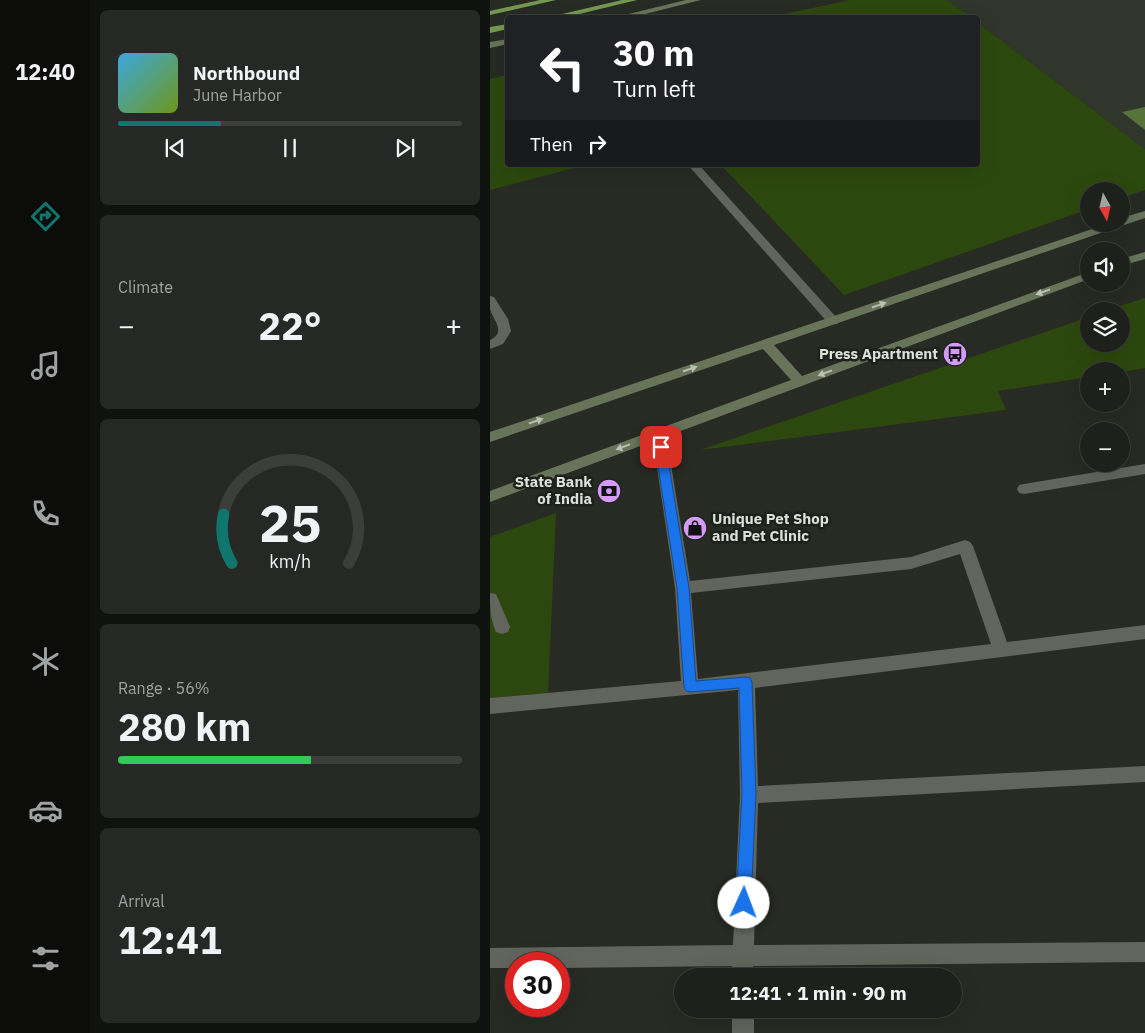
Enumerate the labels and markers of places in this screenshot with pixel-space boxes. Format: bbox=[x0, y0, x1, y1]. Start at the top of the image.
bus stop icon: Press Apartment bbox=[942, 341, 968, 367]
place label: Press Apartment bbox=[819, 344, 938, 363]
pin bbox=[640, 426, 682, 468]
place label: State Bank of India bbox=[515, 472, 592, 508]
bank icon: State Bank of India bbox=[596, 478, 622, 504]
place label: Unique Pet Shop and Pet Clinic bbox=[712, 509, 829, 545]
shop icon: Unique Pet Shop and Pet Clinic bbox=[682, 515, 708, 541]

